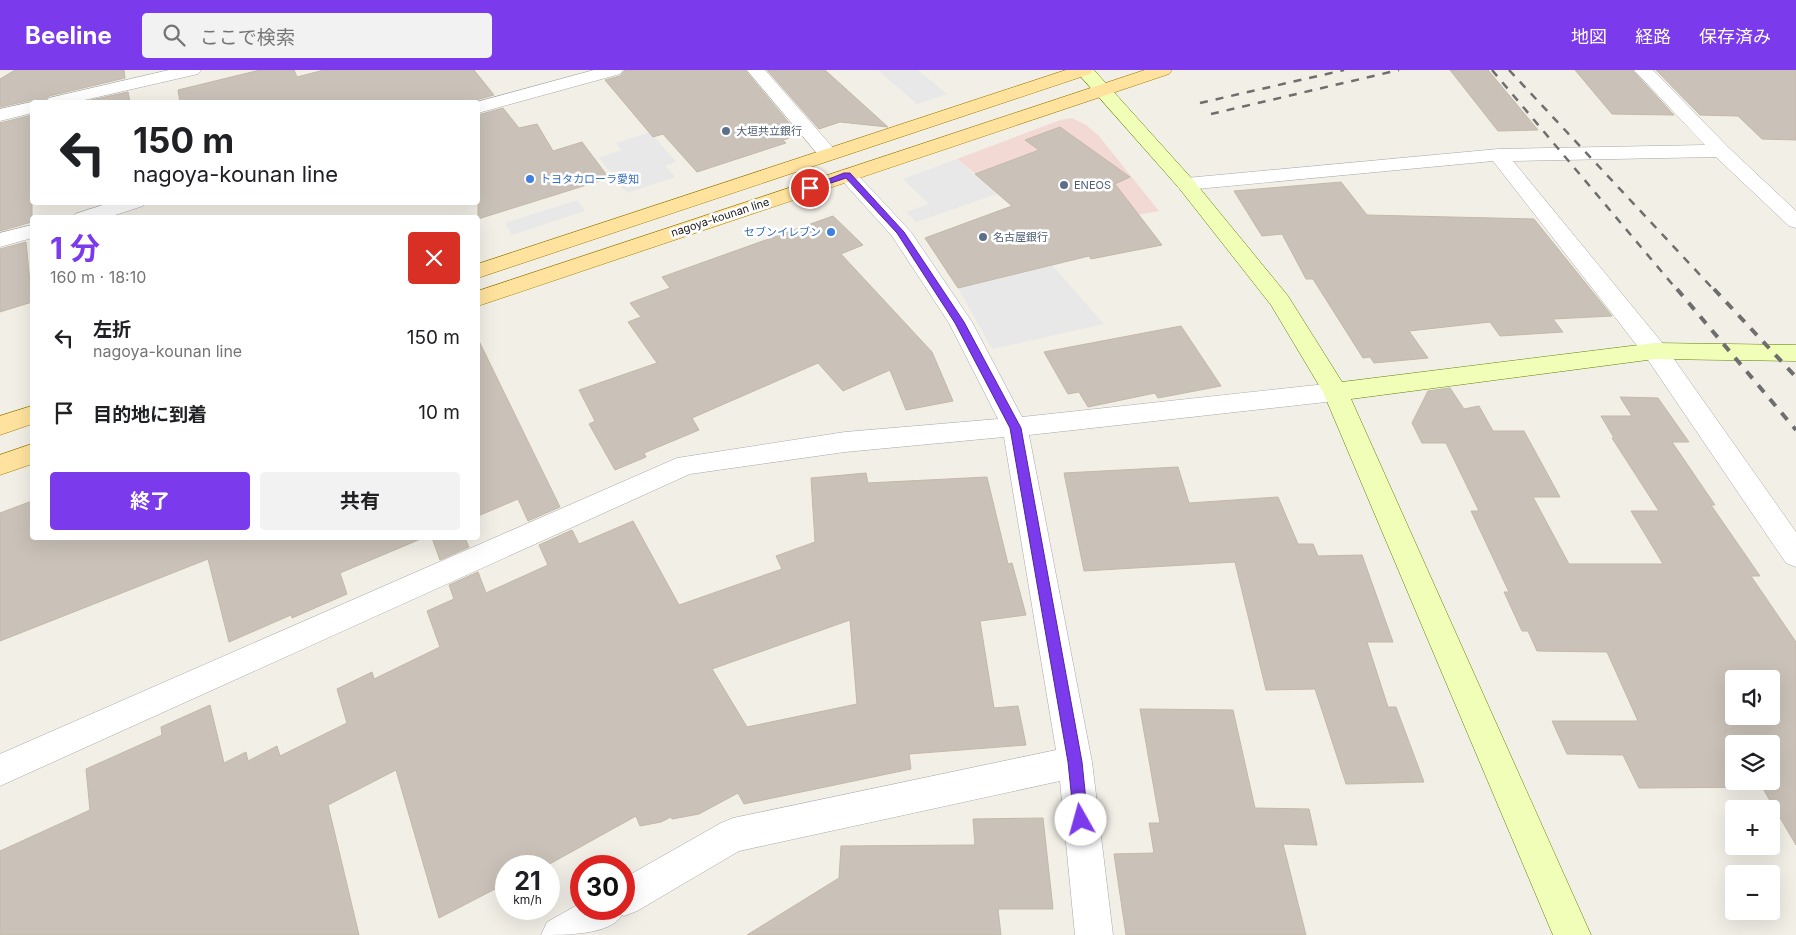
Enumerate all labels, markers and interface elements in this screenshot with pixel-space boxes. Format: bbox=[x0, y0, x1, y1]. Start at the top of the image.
search box bbox=[142, 13, 492, 58]
text: Beeline bbox=[25, 21, 112, 50]
icon: search bbox=[160, 21, 188, 49]
text: ここで検索 bbox=[200, 26, 295, 49]
text: 地図 bbox=[1571, 26, 1607, 47]
text: 経路 bbox=[1635, 26, 1671, 47]
text: 保存済み bbox=[1699, 26, 1771, 47]
text: 150 m bbox=[133, 119, 234, 161]
icon: left bbox=[50, 120, 115, 185]
place label: 大垣共立銀行 bbox=[736, 124, 802, 138]
marker: 大垣共立銀行 bbox=[720, 125, 732, 137]
text: nagoya-kounan line bbox=[133, 161, 338, 187]
pin bbox=[789, 167, 831, 209]
place label: トヨタカローラ愛知 bbox=[540, 172, 639, 186]
marker: トヨタカローラ愛知 bbox=[524, 173, 536, 185]
icon: arrive bbox=[796, 174, 824, 202]
place label: ENEOS bbox=[1074, 178, 1111, 192]
marker: ENEOS bbox=[1058, 179, 1070, 191]
street label: nagoya-kounan line bbox=[669, 194, 771, 240]
place label: セブンイレブン bbox=[744, 225, 821, 239]
marker: セブンイレブン bbox=[825, 226, 837, 238]
text: 1 分 bbox=[50, 230, 100, 266]
place label: 名古屋銀行 bbox=[993, 230, 1048, 244]
marker: 名古屋銀行 bbox=[977, 231, 989, 243]
button: close bbox=[408, 232, 460, 284]
text: 160 m · 18:10 bbox=[50, 267, 146, 287]
text: 左折 bbox=[93, 318, 131, 341]
icon: left bbox=[50, 324, 78, 352]
text: 150 m bbox=[407, 326, 460, 349]
text: nagoya-kounan line bbox=[93, 341, 242, 361]
icon: arrive bbox=[50, 399, 78, 427]
text: 10 m bbox=[418, 401, 460, 424]
text: 目的地に到着 bbox=[93, 403, 207, 426]
button: 終了 bbox=[50, 472, 250, 530]
button: 共有 bbox=[260, 472, 460, 530]
map controls bbox=[1725, 670, 1780, 920]
button: sound bbox=[1725, 670, 1780, 725]
button: layers bbox=[1725, 735, 1780, 790]
position arrow bbox=[1054, 793, 1106, 845]
button: + bbox=[1725, 800, 1780, 855]
speed limit sign: 30 bbox=[570, 855, 635, 920]
button: − bbox=[1725, 865, 1780, 920]
text: 21 bbox=[514, 866, 541, 896]
text: km/h bbox=[513, 892, 542, 907]

